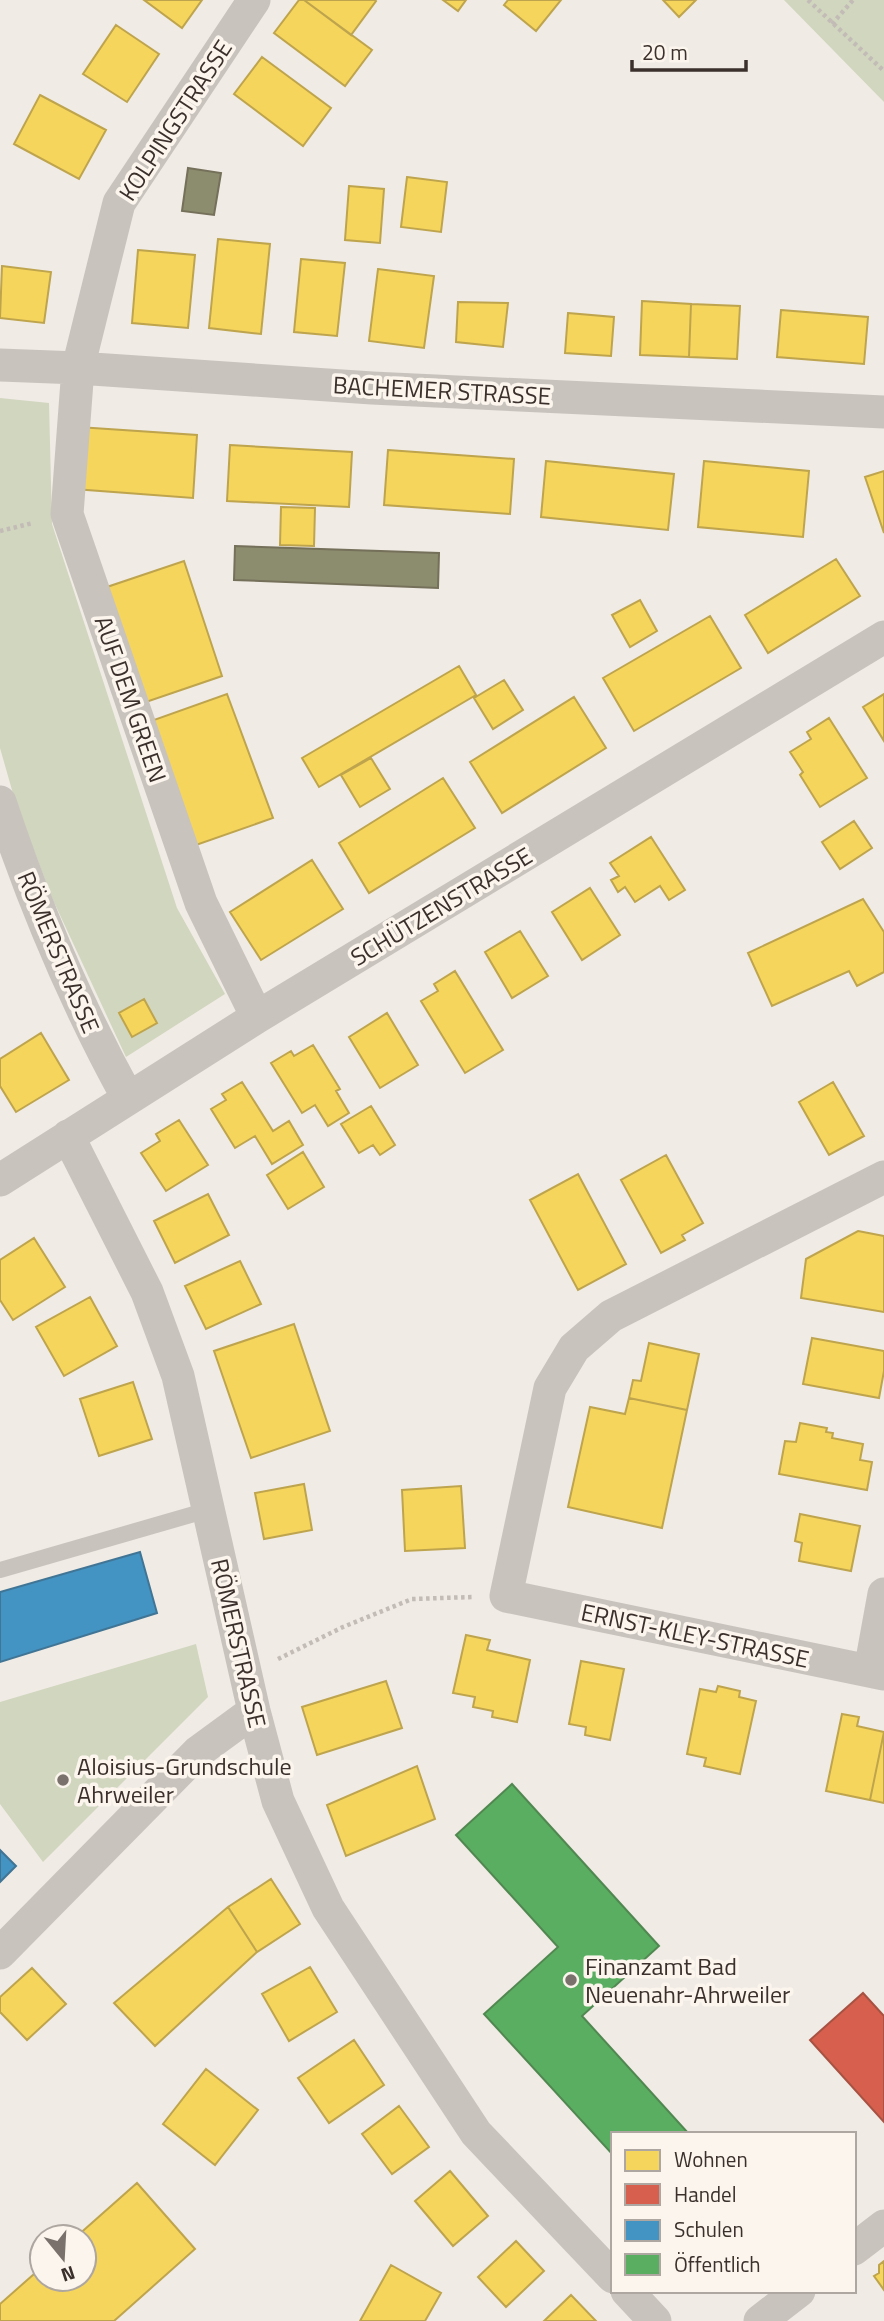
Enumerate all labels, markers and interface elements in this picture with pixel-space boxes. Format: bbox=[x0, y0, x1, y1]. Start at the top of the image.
scale bar bbox=[632, 28, 746, 72]
street label: KOLPINGSTRASSE bbox=[109, 32, 241, 208]
text: 20 m bbox=[642, 36, 688, 68]
street label: BACHEMER STRASSE bbox=[332, 366, 552, 414]
street label: AUF DEM GREEN bbox=[86, 611, 176, 787]
street label: SCHÜTZENSTRASSE bbox=[343, 837, 539, 975]
street label: RÖMERSTRASSE bbox=[9, 866, 109, 1038]
street label: RÖMERSTRASSE bbox=[202, 1555, 276, 1731]
street label: ERNST-KLEY-STRASSE bbox=[578, 1593, 812, 1677]
place label: Aloisius-Grundschule Ahrweiler bbox=[77, 1748, 292, 1812]
marker: Aloisius-Grundschule Ahrweiler bbox=[55, 1772, 71, 1788]
place label: Finanzamt Bad Neuenahr-Ahrweiler bbox=[585, 1948, 790, 2012]
marker: Finanzamt Bad Neuenahr-Ahrweiler bbox=[563, 1972, 579, 1988]
legend bbox=[611, 2132, 856, 2293]
text: Wohnen bbox=[674, 2143, 748, 2175]
text: Handel bbox=[674, 2178, 737, 2210]
text: Schulen bbox=[674, 2213, 744, 2245]
north arrow bbox=[28, 2223, 98, 2293]
text: Öffentlich bbox=[674, 2248, 761, 2280]
text: N bbox=[58, 2259, 79, 2290]

